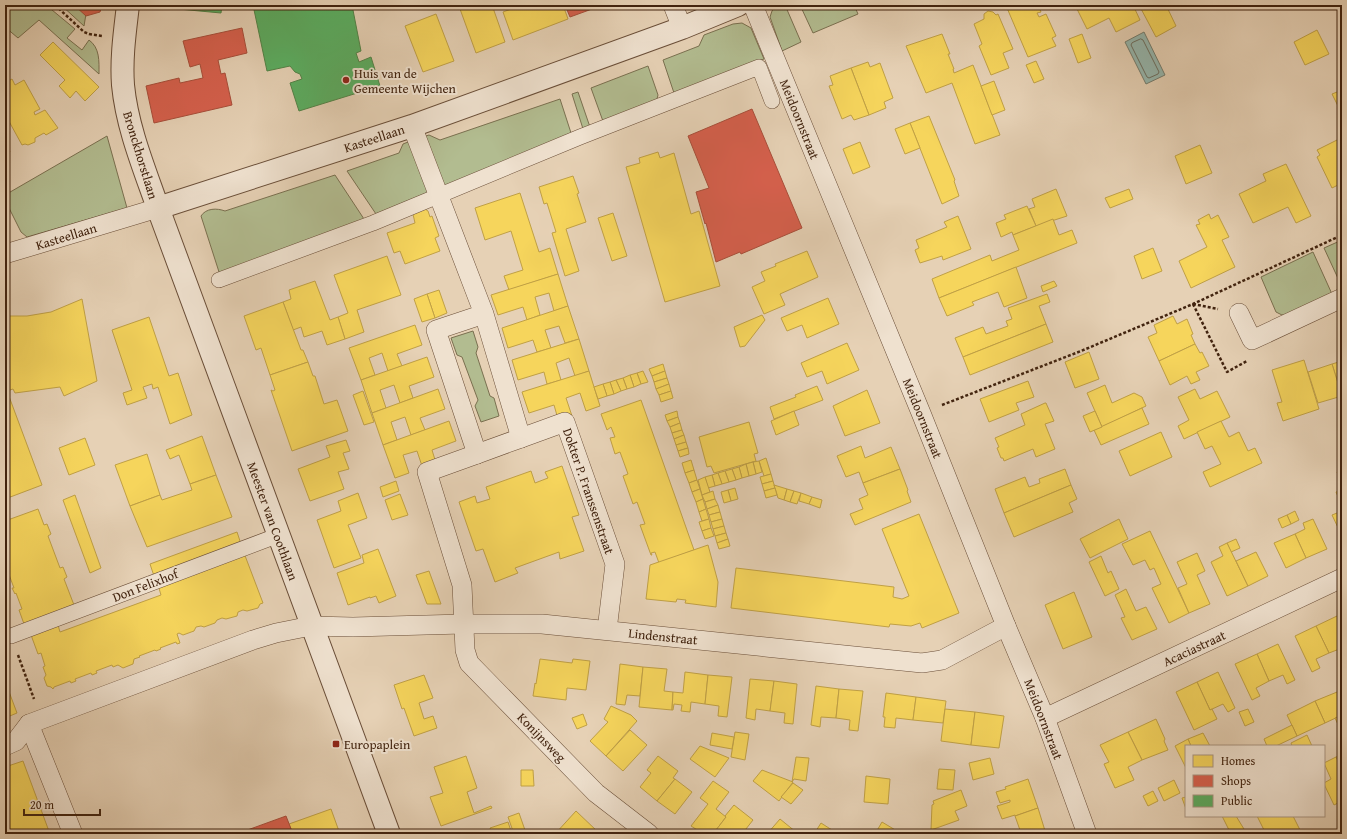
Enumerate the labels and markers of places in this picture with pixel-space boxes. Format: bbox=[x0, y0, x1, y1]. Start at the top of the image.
place label: Huis van de Gemeente Wijchen bbox=[354, 64, 457, 98]
marker: Huis van de Gemeente Wijchen bbox=[341, 75, 351, 85]
place label: Europaplein bbox=[344, 735, 411, 754]
marker: Europaplein bbox=[331, 739, 341, 749]

